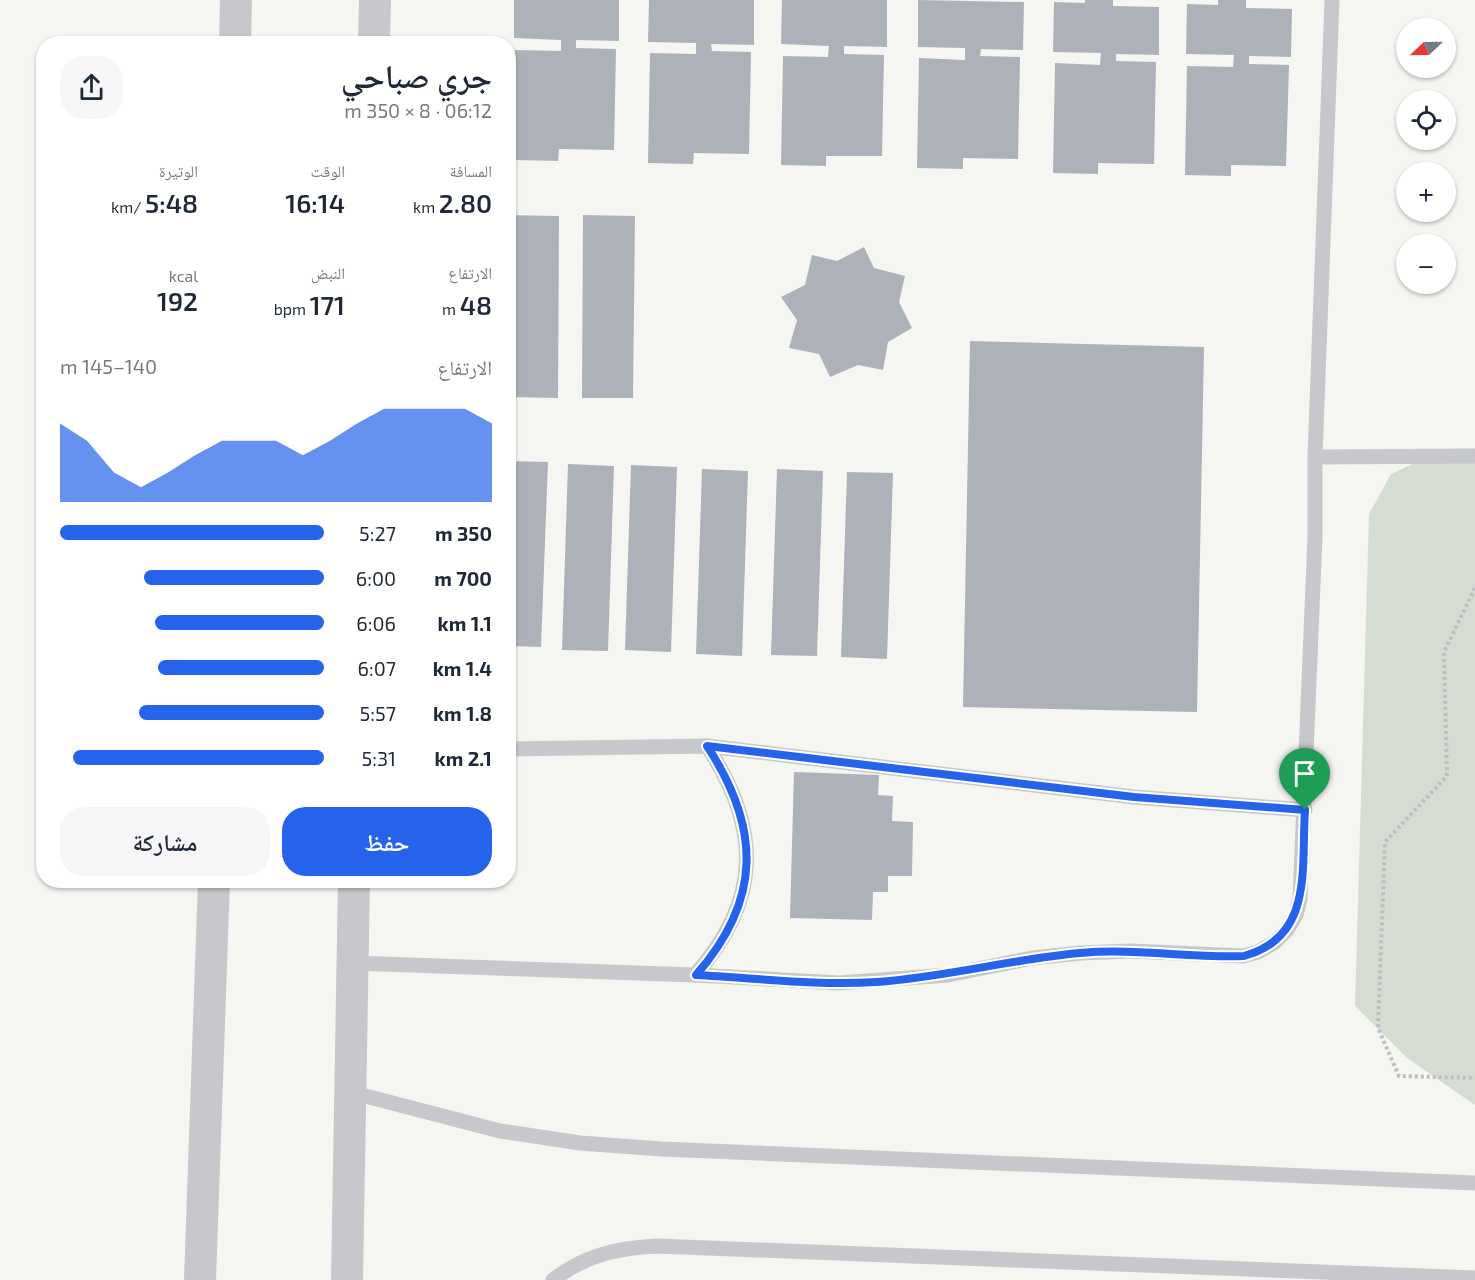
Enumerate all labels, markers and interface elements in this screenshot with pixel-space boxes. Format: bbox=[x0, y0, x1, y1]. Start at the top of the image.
north arrow bbox=[1396, 18, 1456, 78]
map controls bbox=[1396, 18, 1456, 294]
text: جري صباحي bbox=[341, 55, 492, 95]
button: share bbox=[60, 56, 123, 119]
button: locate bbox=[1396, 90, 1456, 150]
text: 06:12 · 8 × 350 m bbox=[344, 98, 492, 122]
text: الوتيرة bbox=[159, 161, 198, 180]
text: الوقت bbox=[311, 161, 345, 180]
text: المسافة bbox=[450, 161, 492, 180]
button: + bbox=[1396, 162, 1456, 222]
text: 5:48 bbox=[145, 187, 198, 218]
text: 16:14 bbox=[285, 187, 345, 218]
text: 2.80 bbox=[439, 187, 492, 218]
text: /km bbox=[111, 197, 145, 216]
text: km bbox=[413, 197, 439, 216]
button: − bbox=[1396, 234, 1456, 294]
text: النبض bbox=[311, 263, 345, 282]
text: الارتفاع bbox=[448, 263, 492, 282]
text: kcal bbox=[169, 266, 198, 285]
text: 192 bbox=[157, 285, 198, 316]
text: 171 bbox=[310, 289, 345, 320]
text: 48 bbox=[460, 289, 492, 320]
text: bpm bbox=[274, 299, 310, 318]
text: m bbox=[442, 299, 460, 318]
text: 140–145 m bbox=[60, 354, 157, 378]
text: الارتفاع bbox=[437, 355, 492, 379]
text: 5:27 bbox=[359, 521, 396, 545]
text: 350 m bbox=[435, 521, 492, 545]
text: 6:00 bbox=[356, 566, 396, 590]
text: 700 m bbox=[434, 566, 492, 590]
text: 6:06 bbox=[356, 611, 396, 635]
text: 1.1 km bbox=[438, 611, 492, 635]
text: 6:07 bbox=[358, 656, 396, 680]
text: 1.4 km bbox=[433, 656, 492, 680]
text: 5:57 bbox=[360, 701, 396, 725]
text: 1.8 km bbox=[433, 701, 492, 725]
text: 5:31 bbox=[361, 746, 396, 770]
text: 2.1 km bbox=[435, 746, 492, 770]
pin bbox=[1279, 748, 1330, 810]
icon: arrive bbox=[1288, 757, 1321, 790]
button: مشاركة bbox=[60, 807, 270, 876]
button: حفظ bbox=[282, 807, 492, 876]

